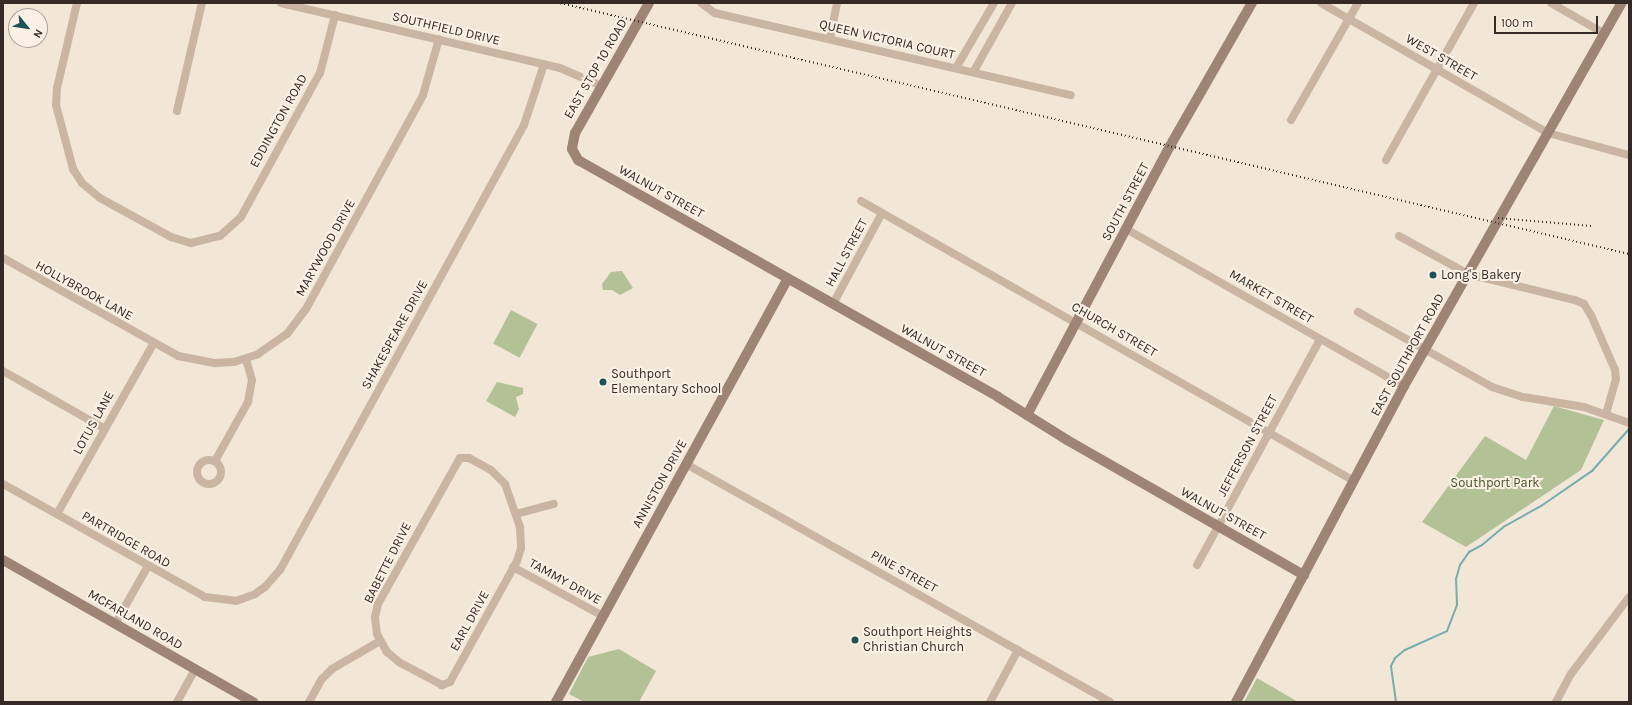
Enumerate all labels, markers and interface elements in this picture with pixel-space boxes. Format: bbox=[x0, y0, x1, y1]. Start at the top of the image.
north arrow bbox=[8, 8, 48, 48]
scale bar bbox=[1496, 8, 1600, 34]
street label: SOUTHFIELD DRIVE bbox=[391, 9, 501, 49]
street label: EAST STOP 10 ROAD bbox=[561, 16, 631, 122]
text: 100 m bbox=[1501, 16, 1533, 30]
street label: QUEEN VICTORIA COURT bbox=[818, 17, 956, 63]
text: N bbox=[30, 27, 46, 40]
street label: WEST STREET bbox=[1403, 31, 1479, 85]
street label: EDDINGTON ROAD bbox=[247, 71, 311, 171]
street label: SOUTH STREET bbox=[1099, 160, 1153, 244]
street label: WALNUT STREET bbox=[616, 162, 706, 222]
street label: MARYWOOD DRIVE bbox=[293, 197, 359, 299]
street label: HALL STREET bbox=[823, 216, 871, 290]
street label: HOLLYBROOK LANE bbox=[33, 258, 135, 324]
street label: MARKET STREET bbox=[1226, 267, 1316, 327]
place label: Long's Bakery bbox=[1441, 267, 1521, 283]
marker: Long's Bakery bbox=[1428, 270, 1438, 280]
street label: SHAKESPEARE DRIVE bbox=[359, 278, 431, 392]
street label: EAST SOUTHPORT ROAD bbox=[1368, 291, 1448, 419]
street label: CHURCH STREET bbox=[1068, 299, 1160, 361]
street label: WALNUT STREET bbox=[898, 321, 988, 381]
place label: Southport Elementary School bbox=[611, 367, 721, 398]
marker: Southport Elementary School bbox=[598, 377, 608, 387]
street label: LOTUS LANE bbox=[70, 389, 118, 457]
street label: JEFFERSON STREET bbox=[1215, 392, 1281, 500]
street label: ANNISTON DRIVE bbox=[629, 437, 691, 531]
park label: Southport Park bbox=[1450, 475, 1540, 491]
street label: WALNUT STREET bbox=[1178, 484, 1268, 544]
street label: PARTRIDGE ROAD bbox=[79, 508, 173, 572]
street label: BABETTE DRIVE bbox=[361, 520, 415, 606]
street label: PINE STREET bbox=[868, 547, 940, 597]
street label: TAMMY DRIVE bbox=[526, 556, 604, 608]
street label: MCFARLAND ROAD bbox=[85, 586, 185, 654]
street label: EARL DRIVE bbox=[447, 588, 493, 654]
place label: Southport Heights Christian Church bbox=[863, 625, 972, 656]
marker: Southport Heights Christian Church bbox=[850, 635, 860, 645]

